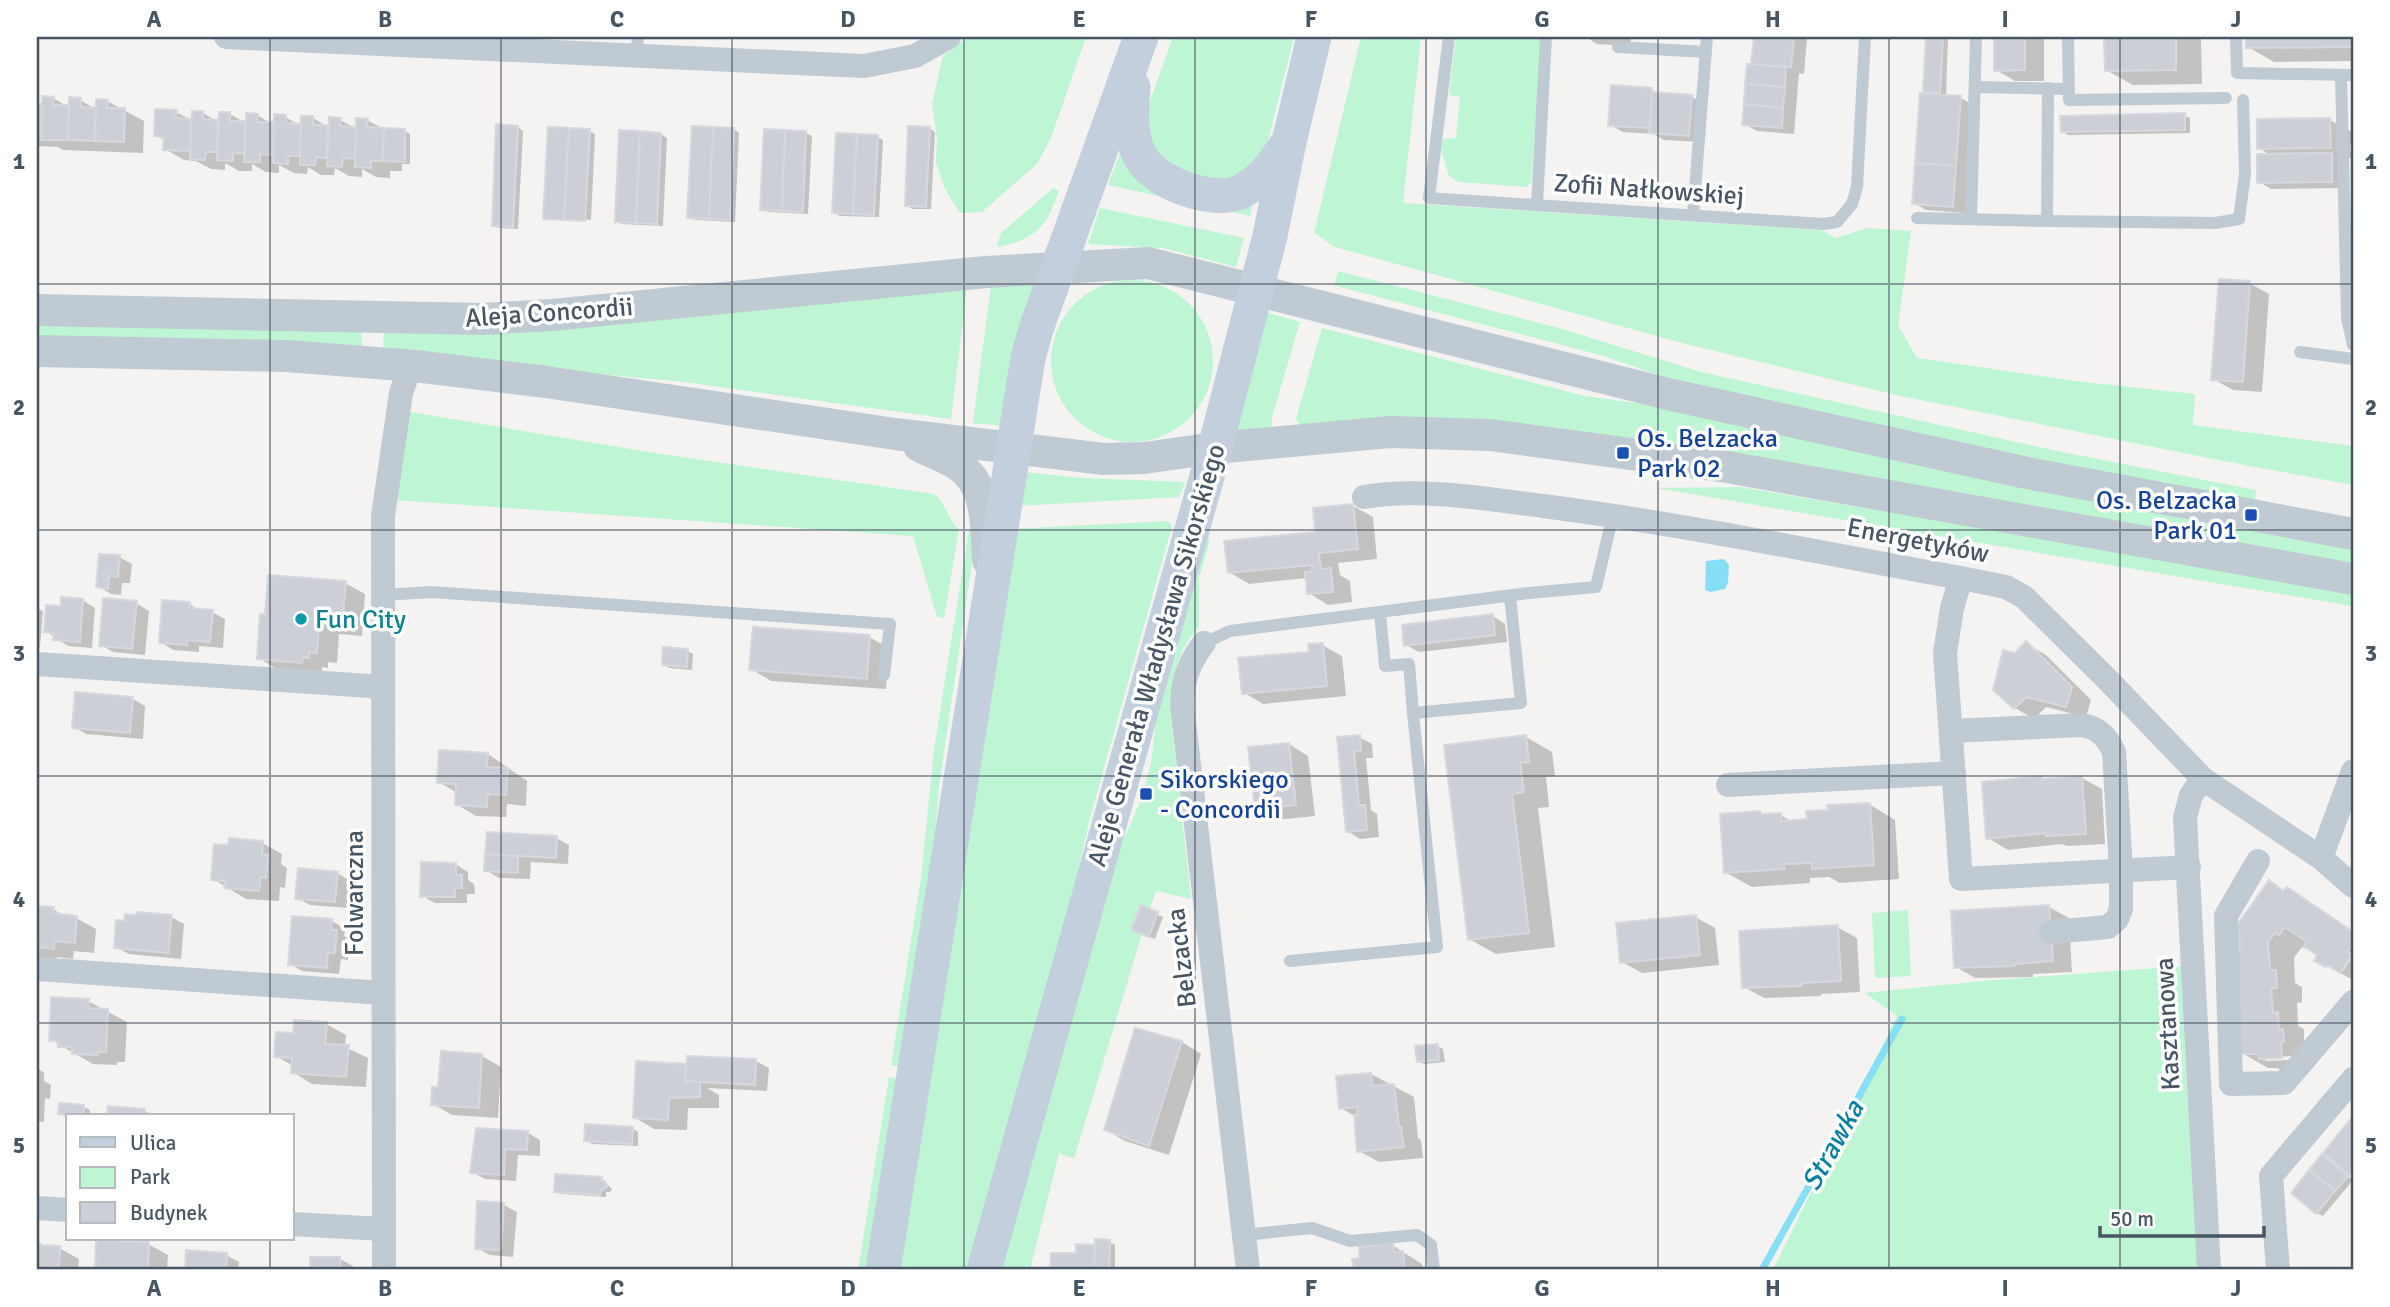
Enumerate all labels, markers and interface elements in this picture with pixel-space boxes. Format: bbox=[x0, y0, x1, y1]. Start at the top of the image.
text: A bbox=[147, 5, 162, 34]
text: B bbox=[378, 5, 392, 34]
text: C bbox=[610, 5, 624, 34]
text: D bbox=[840, 5, 856, 34]
text: E bbox=[1072, 5, 1086, 34]
text: F bbox=[1305, 5, 1317, 34]
text: G bbox=[1534, 5, 1550, 34]
text: H bbox=[1765, 5, 1781, 34]
text: I bbox=[2001, 5, 2009, 34]
text: J bbox=[2231, 5, 2241, 34]
text: 1 bbox=[13, 147, 25, 176]
text: 1 bbox=[2365, 147, 2377, 176]
street label: Zofii Nałkowskiej bbox=[1553, 167, 1745, 213]
street label: Aleja Concordii bbox=[464, 291, 634, 335]
text: 2 bbox=[13, 393, 25, 422]
text: 2 bbox=[2365, 393, 2377, 422]
place label: Os. Belzacka Park 02 bbox=[1637, 423, 1778, 485]
street label: Aleje Generała Władysława Sikorskiego bbox=[1081, 440, 1233, 870]
marker: Os. Belzacka Park 02 bbox=[1615, 445, 1631, 461]
place label: Os. Belzacka Park 01 bbox=[2096, 485, 2237, 547]
marker: Os. Belzacka Park 01 bbox=[2243, 507, 2259, 523]
street label: Energetyków bbox=[1844, 512, 1992, 570]
place label: Fun City bbox=[315, 604, 406, 636]
marker: Fun City bbox=[293, 611, 309, 627]
text: 3 bbox=[13, 639, 25, 668]
text: 3 bbox=[2365, 639, 2377, 668]
place label: Sikorskiego - Concordii bbox=[1160, 764, 1289, 826]
marker: Sikorskiego - Concordii bbox=[1138, 786, 1154, 802]
street label: Folwarczna bbox=[339, 830, 371, 956]
text: 4 bbox=[13, 885, 25, 914]
text: 4 bbox=[2365, 885, 2377, 914]
street label: Belzacka bbox=[1160, 906, 1204, 1009]
street label: Kasztanowa bbox=[2149, 957, 2187, 1091]
water label: Strawka bbox=[1794, 1094, 1872, 1197]
legend bbox=[66, 1114, 294, 1240]
text: Ulica bbox=[130, 1130, 176, 1156]
text: 5 bbox=[13, 1131, 25, 1160]
text: 5 bbox=[2365, 1131, 2377, 1160]
text: Park bbox=[130, 1164, 171, 1190]
scale bar bbox=[2100, 1195, 2264, 1239]
text: Budynek bbox=[130, 1200, 208, 1226]
text: 50 m bbox=[2110, 1206, 2154, 1232]
text: A bbox=[147, 1274, 162, 1303]
text: B bbox=[378, 1274, 392, 1303]
text: C bbox=[610, 1274, 624, 1303]
text: D bbox=[840, 1274, 856, 1303]
text: E bbox=[1072, 1274, 1086, 1303]
text: F bbox=[1305, 1274, 1317, 1303]
text: G bbox=[1534, 1274, 1550, 1303]
text: H bbox=[1765, 1274, 1781, 1303]
text: I bbox=[2001, 1274, 2009, 1303]
text: J bbox=[2231, 1274, 2241, 1303]

